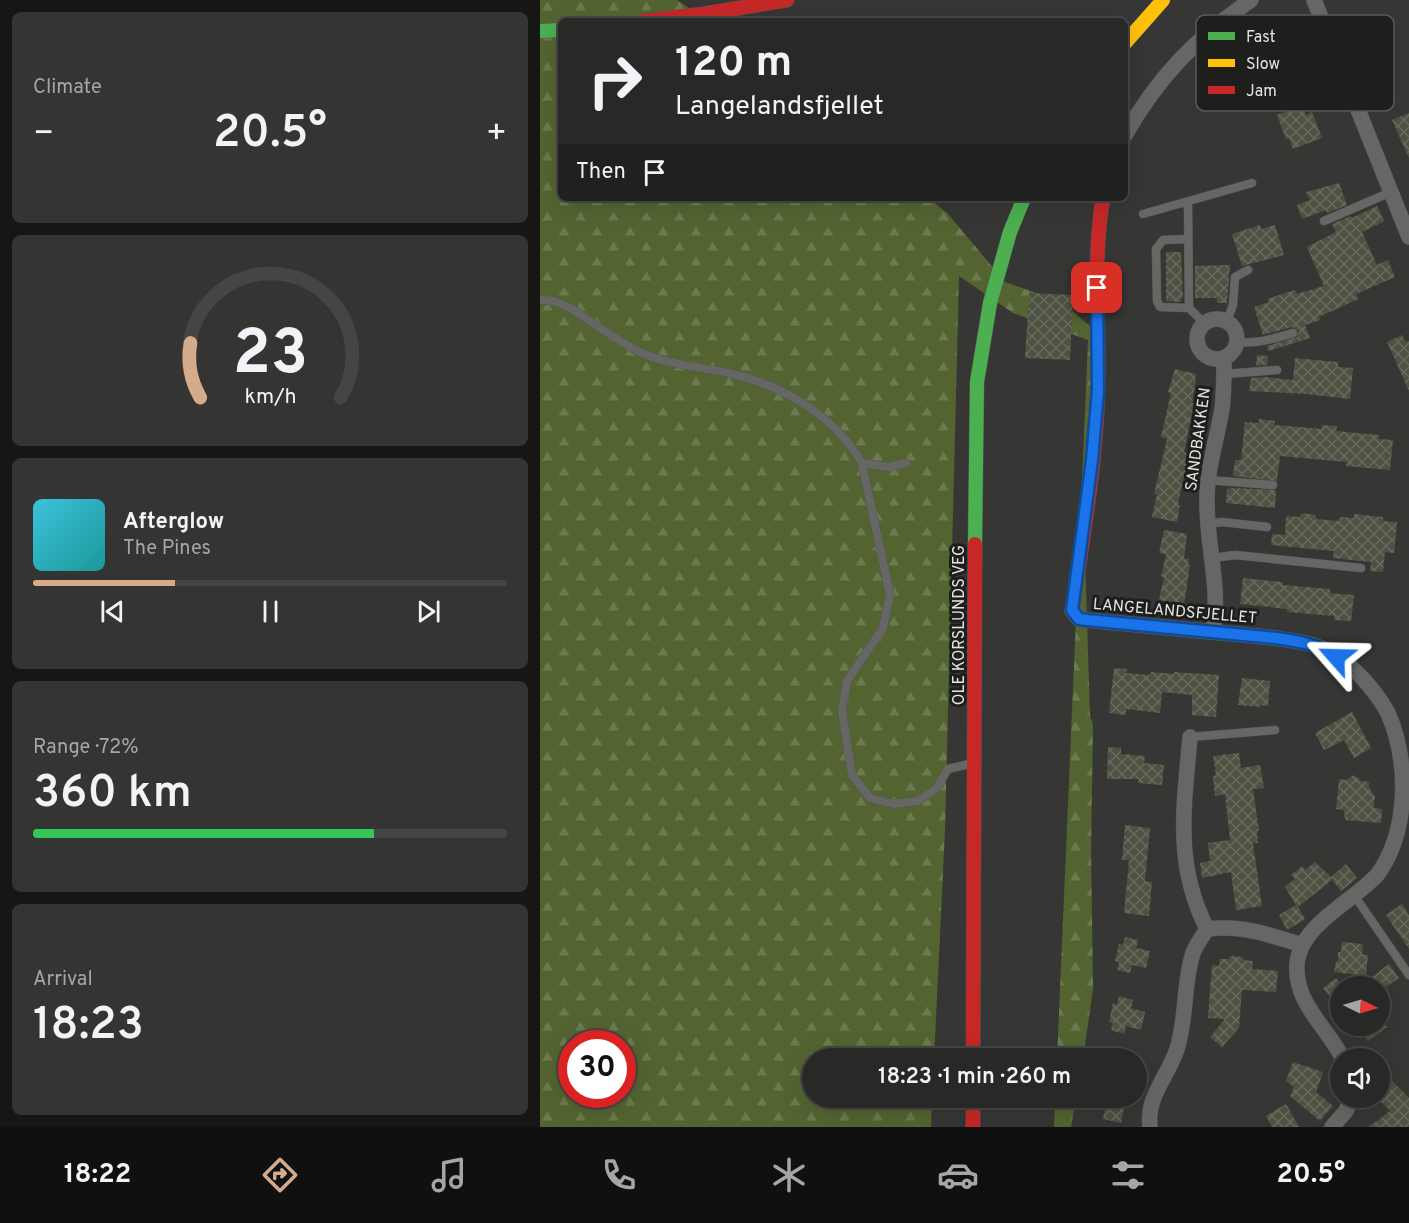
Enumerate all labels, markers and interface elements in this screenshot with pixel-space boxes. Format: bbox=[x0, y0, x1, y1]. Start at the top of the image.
legend bbox=[1196, 15, 1394, 111]
text: Fast bbox=[1246, 28, 1276, 48]
text: 120 m bbox=[675, 38, 792, 91]
icon: right bbox=[576, 42, 654, 120]
text: Slow bbox=[1246, 55, 1280, 75]
text: Climate bbox=[33, 75, 102, 101]
text: Jam bbox=[1246, 82, 1277, 102]
text: Langelandsfjellet bbox=[675, 90, 884, 124]
text: 20.5° bbox=[213, 106, 327, 163]
text: − bbox=[33, 114, 54, 156]
text: + bbox=[486, 114, 507, 156]
icon: arrive bbox=[638, 156, 671, 189]
text: Then bbox=[576, 159, 626, 186]
pin bbox=[1071, 262, 1122, 313]
icon: arrive bbox=[1080, 271, 1113, 304]
text: 23 bbox=[232, 317, 308, 396]
text: km/h bbox=[244, 384, 296, 411]
street label: SANDBAKKEN bbox=[1182, 386, 1216, 492]
text: Afterglow bbox=[123, 509, 224, 536]
text: The Pines bbox=[123, 536, 211, 562]
street label: OLE KORSLUNDS VEG bbox=[950, 545, 970, 705]
icon: previous bbox=[96, 595, 129, 628]
icon: pause bbox=[254, 595, 287, 628]
icon: next bbox=[412, 595, 445, 628]
street label: LANGELANDSFJELLET bbox=[1092, 595, 1258, 629]
position arrow bbox=[1304, 625, 1368, 689]
text: Range · 72% bbox=[33, 735, 139, 761]
text: 360 km bbox=[33, 766, 192, 823]
text: Arrival bbox=[33, 967, 93, 993]
north arrow bbox=[1330, 976, 1390, 1036]
map controls bbox=[1330, 976, 1390, 1108]
text: 18:23 bbox=[33, 998, 144, 1055]
speed limit sign: 30 bbox=[558, 1030, 636, 1108]
button: sound bbox=[1330, 1048, 1390, 1108]
text: 18:23 · 1 min · 260 m bbox=[878, 1064, 1071, 1091]
icon: directions bbox=[259, 1154, 301, 1196]
icon: music bbox=[428, 1154, 470, 1196]
icon: phone bbox=[598, 1154, 640, 1196]
icon: climate bbox=[768, 1154, 810, 1196]
icon: car bbox=[937, 1154, 979, 1196]
icon: filters bbox=[1107, 1154, 1149, 1196]
text: 18:22 bbox=[64, 1158, 131, 1192]
text: 20.5° bbox=[1277, 1158, 1345, 1192]

